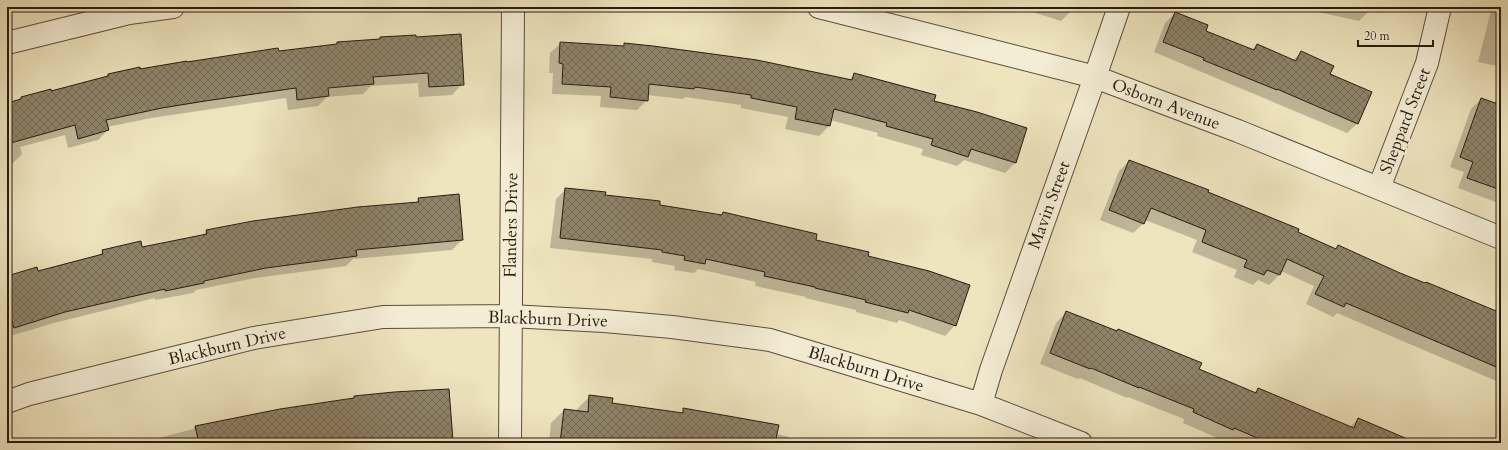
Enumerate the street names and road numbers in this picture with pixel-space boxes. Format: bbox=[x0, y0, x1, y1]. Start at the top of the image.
street label: Sheppard Street bbox=[1374, 64, 1436, 177]
street label: Osborn Avenue bbox=[1109, 73, 1223, 135]
street label: Mavin Street bbox=[1022, 157, 1076, 252]
street label: Flanders Drive bbox=[499, 172, 523, 278]
street label: Blackburn Drive bbox=[488, 305, 608, 333]
street label: Blackburn Drive bbox=[166, 321, 288, 371]
street label: Blackburn Drive bbox=[805, 340, 927, 398]

